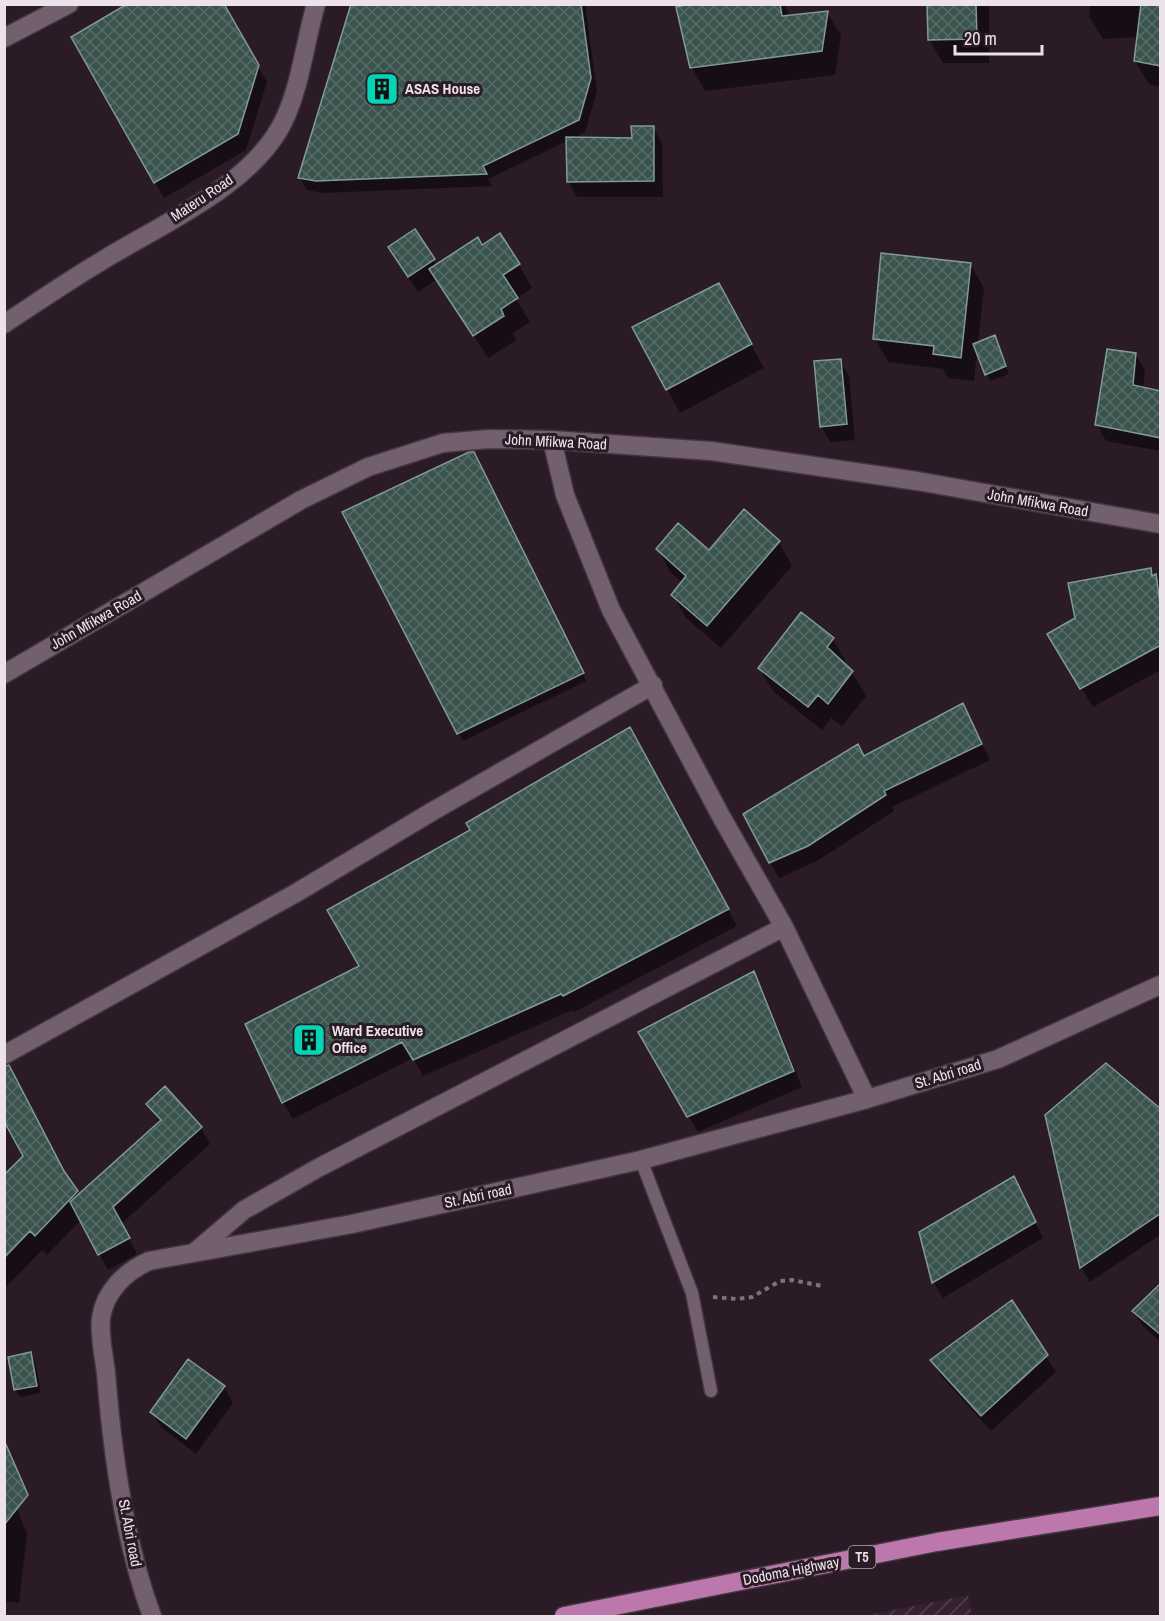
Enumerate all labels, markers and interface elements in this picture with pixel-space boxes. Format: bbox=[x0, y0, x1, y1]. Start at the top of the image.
scale bar bbox=[955, 18, 1042, 56]
text: 20 m bbox=[964, 26, 997, 51]
building icon: ASAS House bbox=[364, 71, 400, 107]
place label: ASAS House bbox=[405, 78, 480, 99]
street label: Materu Road bbox=[166, 169, 237, 226]
street label: John Mfikwa Road bbox=[505, 428, 607, 455]
street label: John Mfikwa Road bbox=[986, 483, 1090, 522]
street label: John Mfikwa Road bbox=[46, 585, 145, 654]
place label: Ward Executive Office bbox=[332, 1020, 423, 1058]
building icon: Ward Executive Office bbox=[291, 1022, 327, 1058]
street label: St. Abri road bbox=[912, 1053, 984, 1094]
street label: St. Abri road bbox=[442, 1178, 514, 1213]
street label: St. Abri road bbox=[114, 1497, 147, 1568]
road number: T5 bbox=[848, 1546, 876, 1568]
street label: Dodoma Highway bbox=[741, 1551, 842, 1590]

